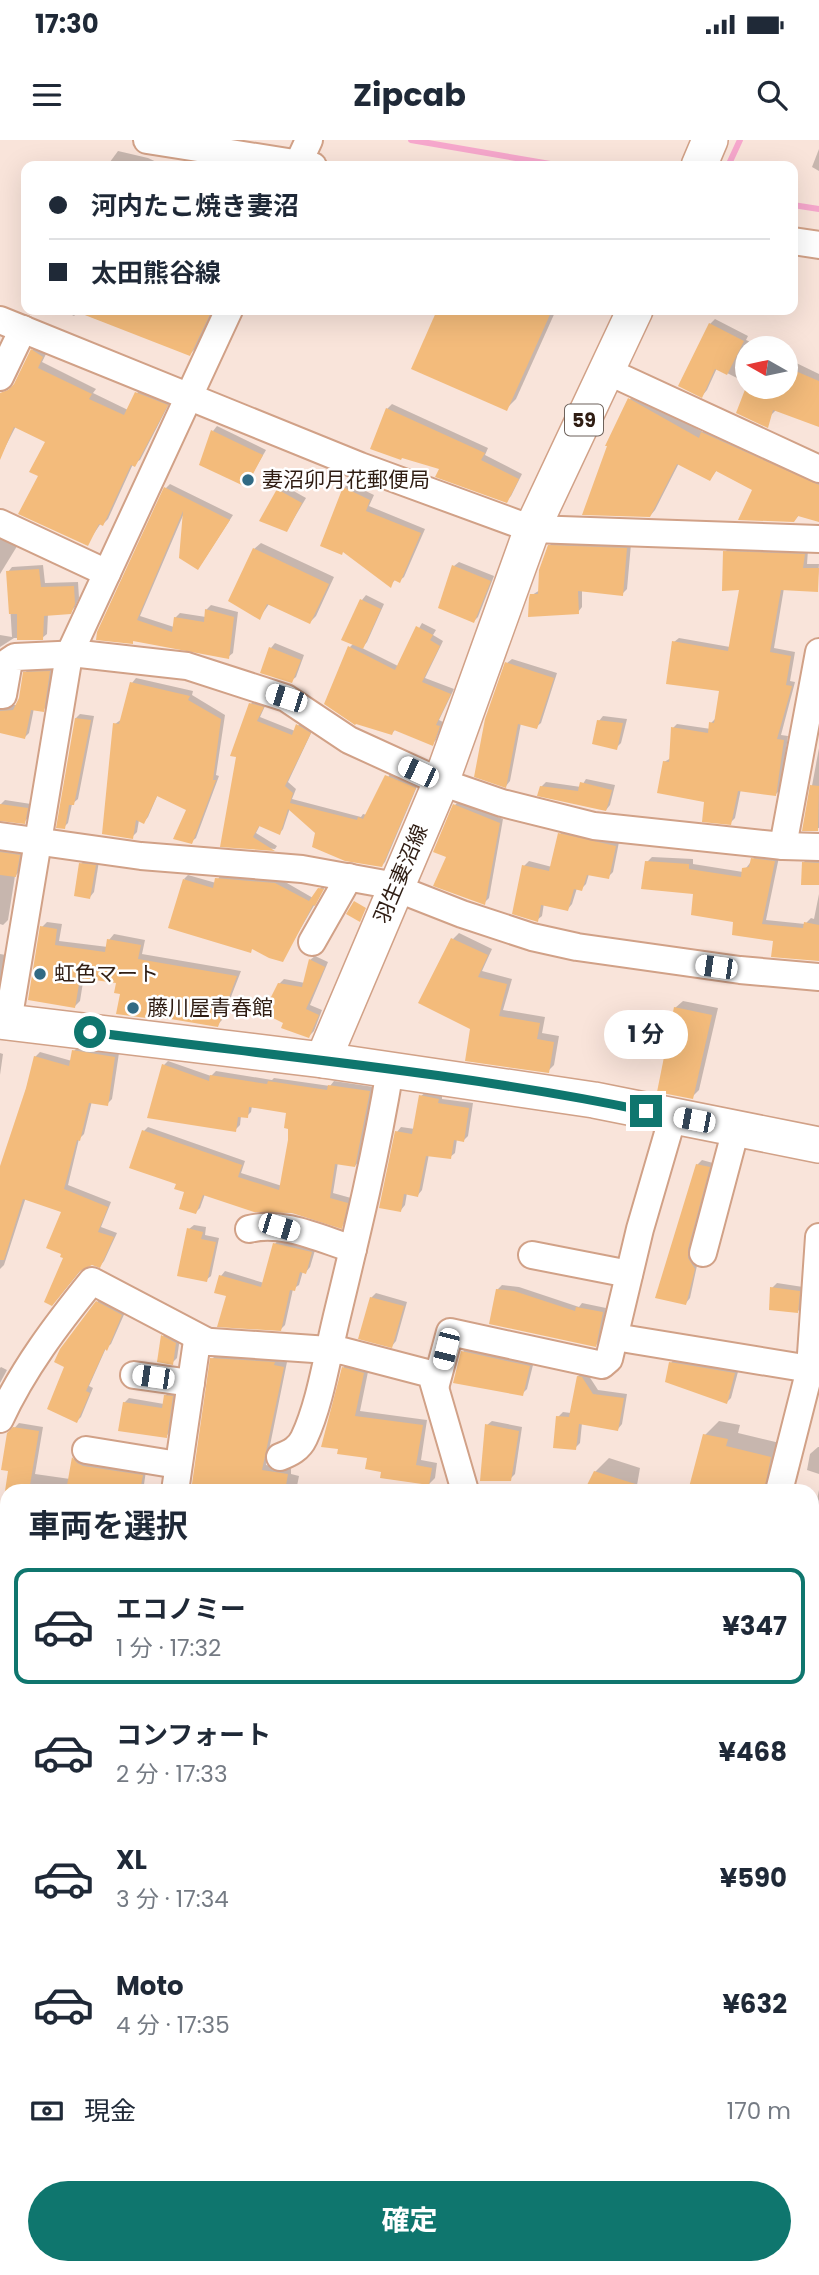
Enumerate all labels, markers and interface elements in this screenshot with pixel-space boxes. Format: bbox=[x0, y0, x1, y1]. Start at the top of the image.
text: 17:30 bbox=[35, 6, 99, 42]
text: Zipcab bbox=[353, 72, 466, 117]
icon: menu bbox=[28, 76, 66, 114]
icon: search bbox=[753, 76, 791, 114]
text: 河内たこ焼き妻沼 bbox=[91, 188, 299, 224]
text: 太田熊谷線 bbox=[91, 255, 221, 291]
north arrow bbox=[735, 336, 798, 399]
map controls bbox=[735, 336, 798, 399]
road number: 59 bbox=[565, 404, 603, 436]
place label: 妻沼卯月花郵便局 bbox=[262, 465, 430, 494]
marker: 妻沼卯月花郵便局 bbox=[240, 472, 256, 488]
car bbox=[263, 682, 310, 714]
car bbox=[395, 754, 442, 790]
street label: 羽生妻沼線 bbox=[367, 820, 434, 928]
car bbox=[694, 954, 739, 980]
place label: 虹色マート bbox=[54, 959, 159, 988]
marker: 虹色マート bbox=[32, 966, 48, 982]
place label: 藤川屋青春館 bbox=[147, 993, 273, 1022]
marker: 藤川屋青春館 bbox=[125, 1000, 141, 1016]
callout: 1 分 bbox=[604, 1010, 688, 1058]
route start bbox=[74, 1016, 106, 1048]
text: 1 分 bbox=[628, 1018, 664, 1050]
route end bbox=[630, 1095, 662, 1127]
car bbox=[672, 1106, 717, 1134]
car bbox=[256, 1211, 303, 1243]
car bbox=[431, 1326, 462, 1372]
car bbox=[131, 1364, 176, 1390]
text: 車両を選択 bbox=[28, 1503, 188, 1548]
text: エコノミー bbox=[116, 1591, 246, 1627]
icon: car bbox=[32, 1595, 95, 1658]
text: ¥347 bbox=[722, 1608, 787, 1644]
text: 1 分 · 17:32 bbox=[116, 1632, 221, 1664]
text: コンフォート bbox=[116, 1717, 271, 1753]
icon: car bbox=[32, 1721, 95, 1784]
text: ¥468 bbox=[719, 1734, 787, 1770]
text: 2 分 · 17:33 bbox=[116, 1758, 227, 1790]
text: XL bbox=[116, 1842, 147, 1878]
icon: car bbox=[32, 1847, 95, 1910]
text: ¥590 bbox=[720, 1860, 787, 1896]
text: 3 分 · 17:34 bbox=[116, 1883, 229, 1915]
text: Moto bbox=[116, 1968, 184, 2004]
icon: car bbox=[32, 1973, 95, 2036]
text: ¥632 bbox=[722, 1986, 787, 2022]
text: 4 分 · 17:35 bbox=[116, 2009, 230, 2041]
icon: cash bbox=[28, 2092, 66, 2130]
text: 現金 bbox=[84, 2093, 136, 2129]
text: 170 m bbox=[727, 2095, 791, 2127]
button: 確定 bbox=[28, 2181, 791, 2261]

